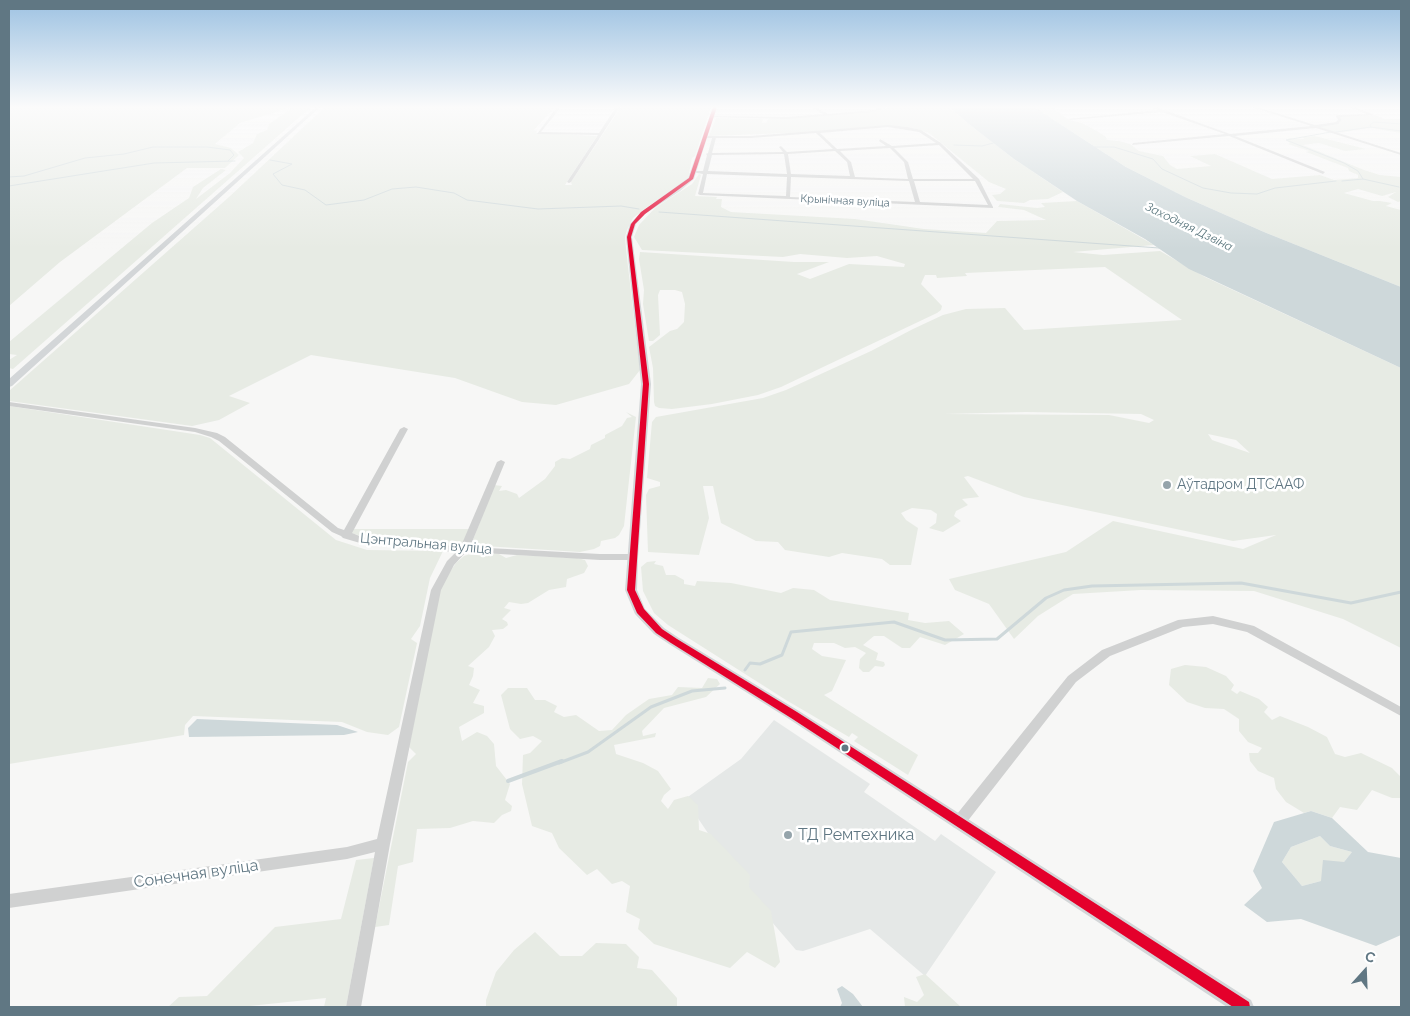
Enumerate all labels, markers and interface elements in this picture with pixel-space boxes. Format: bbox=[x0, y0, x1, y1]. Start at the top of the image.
street label: Крынічная вуліца bbox=[800, 192, 890, 210]
water label: Заходняя Дзвіна bbox=[1143, 200, 1235, 254]
place label: Аўтадром ДТСААФ bbox=[1177, 477, 1304, 493]
marker: Аўтадром ДТСААФ bbox=[1161, 479, 1173, 491]
street label: Цэнтральная вуліца bbox=[359, 530, 493, 558]
unlabelled marker bbox=[840, 743, 850, 753]
place label: ТД Ремтехника bbox=[798, 825, 914, 845]
marker: ТД Ремтехника bbox=[782, 829, 794, 841]
street label: Сонечная вуліца bbox=[132, 856, 260, 892]
north arrow bbox=[1340, 946, 1390, 996]
text: С bbox=[1363, 948, 1377, 966]

